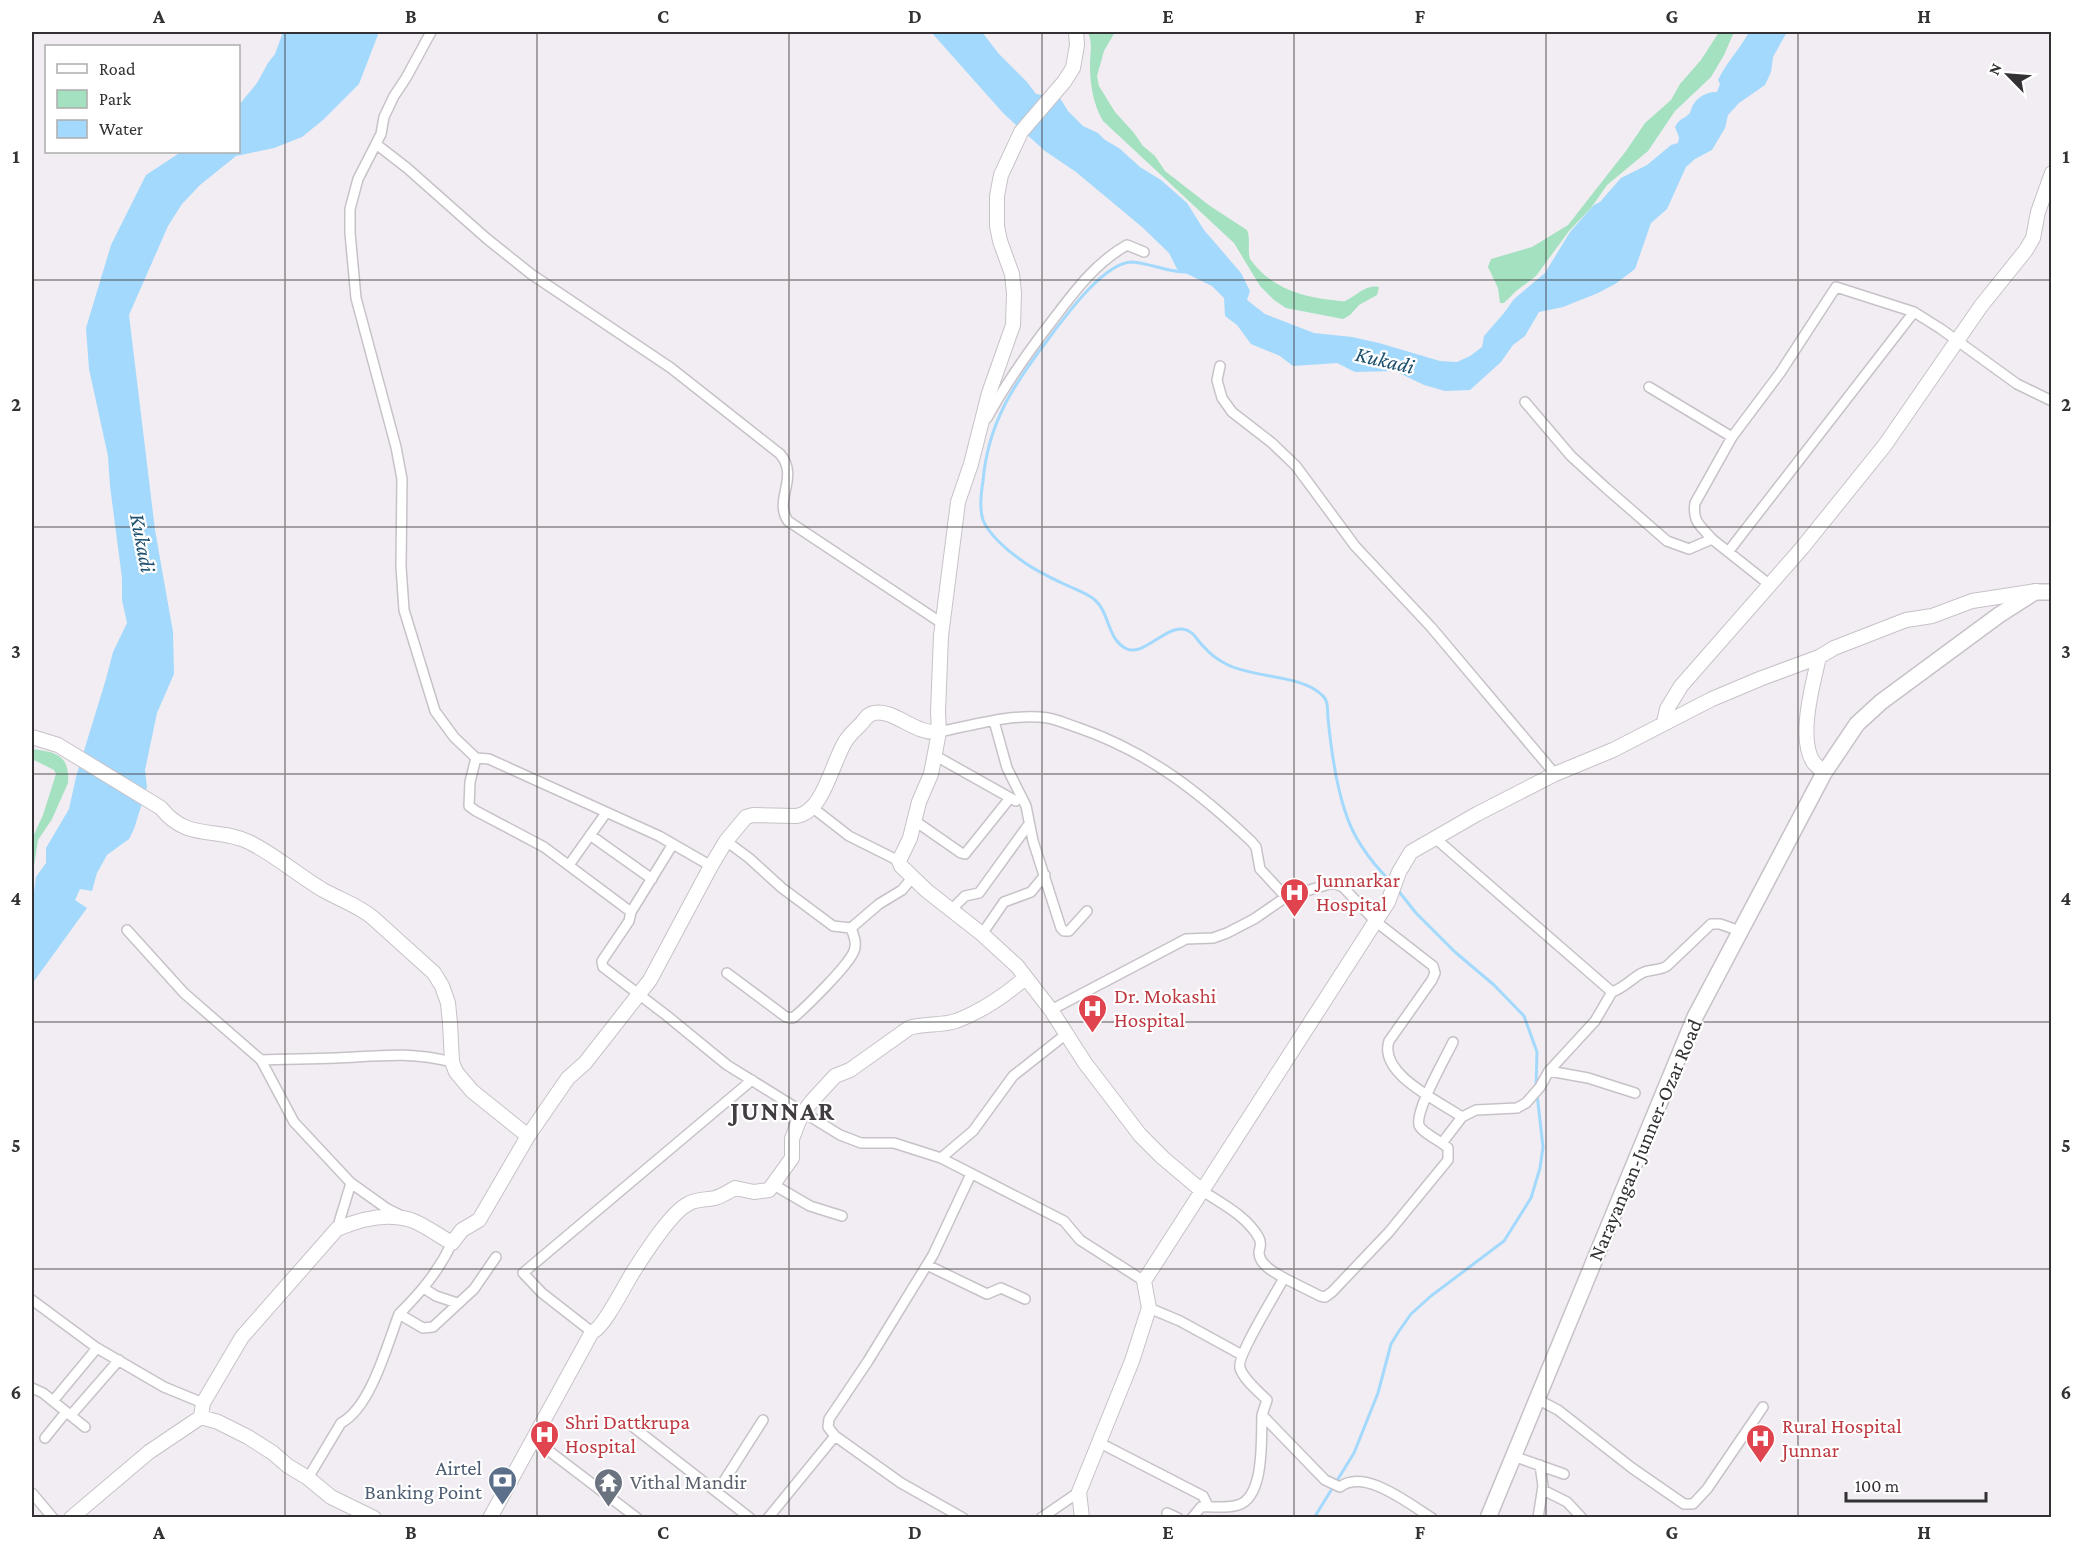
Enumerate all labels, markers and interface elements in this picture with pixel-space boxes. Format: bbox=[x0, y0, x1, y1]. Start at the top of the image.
text: A bbox=[152, 5, 166, 27]
text: B bbox=[405, 5, 417, 27]
text: C bbox=[657, 5, 669, 27]
text: D bbox=[908, 5, 922, 27]
text: E bbox=[1162, 5, 1174, 27]
text: F bbox=[1415, 5, 1426, 27]
text: G bbox=[1666, 5, 1679, 27]
text: H bbox=[1917, 5, 1931, 27]
legend bbox=[45, 45, 240, 153]
north arrow bbox=[1978, 45, 2038, 105]
text: Road bbox=[99, 59, 136, 79]
text: N bbox=[1985, 60, 2005, 77]
text: Park bbox=[99, 89, 131, 109]
text: Water bbox=[99, 119, 144, 139]
text: 1 bbox=[12, 145, 20, 167]
text: 1 bbox=[2062, 145, 2070, 167]
water label: Kukadi bbox=[1353, 341, 1417, 379]
text: 2 bbox=[11, 393, 21, 415]
text: 2 bbox=[2061, 393, 2071, 415]
water label: Kukadi bbox=[125, 511, 161, 575]
text: 3 bbox=[11, 640, 21, 662]
text: 3 bbox=[2061, 640, 2071, 662]
place label: Junnarkar Hospital bbox=[1314, 868, 1401, 916]
hospital icon: Junnarkar Hospital bbox=[1279, 876, 1311, 918]
text: 4 bbox=[11, 887, 22, 909]
text: 4 bbox=[2061, 887, 2072, 909]
place label: Dr. Mokashi Hospital bbox=[1114, 984, 1217, 1032]
hospital icon: Dr. Mokashi Hospital bbox=[1077, 992, 1109, 1034]
street label: Narayangan-Junner-Ozar Road bbox=[1583, 1015, 1707, 1265]
district label: JUNNAR bbox=[727, 1096, 836, 1126]
text: 5 bbox=[11, 1134, 21, 1156]
text: 5 bbox=[2061, 1134, 2071, 1156]
text: 6 bbox=[11, 1381, 21, 1403]
text: 6 bbox=[2061, 1381, 2071, 1403]
place label: Shri Dattkrupa Hospital bbox=[565, 1410, 690, 1458]
place label: Rural Hospital Junnar bbox=[1780, 1414, 1902, 1462]
hospital icon: Shri Dattkrupa Hospital bbox=[528, 1418, 560, 1460]
hospital icon: Rural Hospital Junnar bbox=[1745, 1422, 1777, 1464]
place label: Airtel Banking Point bbox=[364, 1456, 483, 1504]
bank icon: Airtel Banking Point bbox=[487, 1464, 519, 1506]
scale bar bbox=[1846, 1465, 1986, 1503]
temple icon: Vithal Mandir bbox=[593, 1466, 625, 1508]
place label: Vithal Mandir bbox=[630, 1470, 748, 1494]
text: 100 m bbox=[1855, 1476, 1900, 1496]
text: A bbox=[152, 1521, 166, 1543]
text: B bbox=[405, 1521, 417, 1543]
text: C bbox=[657, 1521, 669, 1543]
text: D bbox=[908, 1521, 922, 1543]
text: E bbox=[1162, 1521, 1174, 1543]
text: F bbox=[1415, 1521, 1426, 1543]
text: G bbox=[1666, 1521, 1679, 1543]
text: H bbox=[1917, 1521, 1931, 1543]

